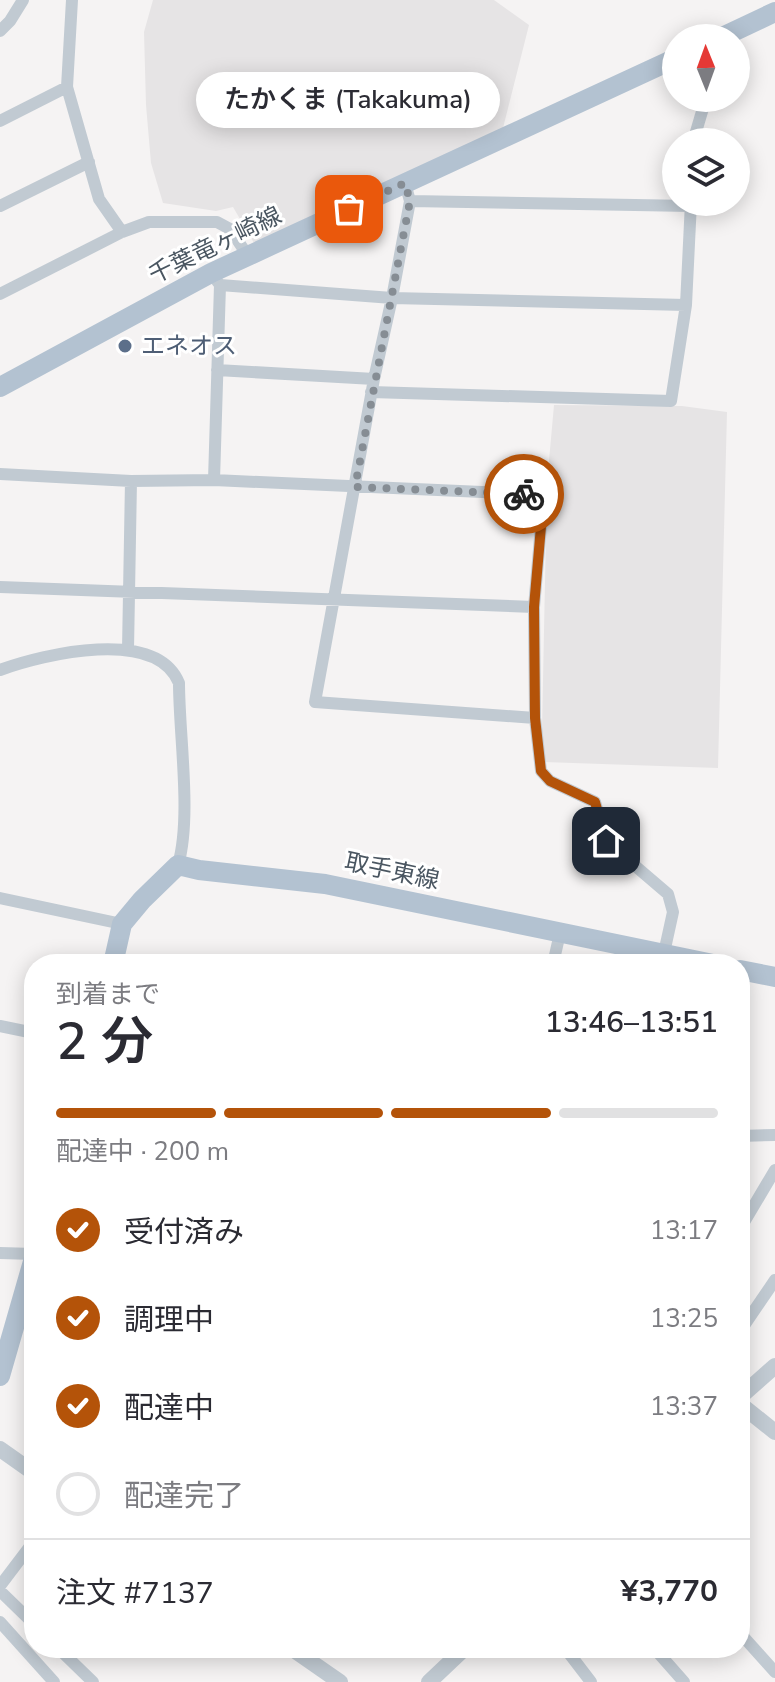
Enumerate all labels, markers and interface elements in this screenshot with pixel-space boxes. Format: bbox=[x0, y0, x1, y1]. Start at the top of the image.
north arrow bbox=[662, 24, 750, 112]
map controls bbox=[662, 24, 750, 216]
callout: たかくま (Takakuma) bbox=[197, 73, 501, 129]
text: たかくま (Takakuma) bbox=[224, 82, 472, 117]
button: layers bbox=[662, 128, 750, 216]
pin bbox=[315, 175, 383, 243]
icon: bag bbox=[327, 187, 371, 231]
street label: 千葉竜ヶ崎線 bbox=[143, 199, 287, 291]
place label: エネオス bbox=[141, 330, 237, 362]
marker: エネオス bbox=[116, 337, 134, 355]
courier bbox=[484, 454, 564, 534]
icon: bike bbox=[502, 472, 546, 516]
pin bbox=[572, 807, 640, 875]
icon: home bbox=[584, 819, 628, 863]
street label: 取手東線 bbox=[342, 845, 442, 897]
text: 到着まで bbox=[56, 977, 160, 1012]
text: 13:46–13:51 bbox=[545, 1002, 718, 1043]
text: 2 分 bbox=[56, 1006, 153, 1077]
text: 配達中 · 200 m bbox=[56, 1134, 229, 1169]
icon: check bbox=[56, 1208, 100, 1252]
text: 受付済み bbox=[124, 1212, 244, 1253]
text: 13:17 bbox=[650, 1213, 718, 1248]
icon: check bbox=[56, 1296, 100, 1340]
text: 調理中 bbox=[124, 1300, 214, 1341]
text: 13:25 bbox=[650, 1301, 718, 1336]
icon: check bbox=[56, 1384, 100, 1428]
text: 配達中 bbox=[124, 1388, 214, 1429]
text: 13:37 bbox=[650, 1389, 718, 1424]
text: 配達完了 bbox=[124, 1476, 244, 1517]
text: ¥3,770 bbox=[621, 1571, 718, 1612]
text: 注文 #7137 bbox=[56, 1573, 214, 1614]

